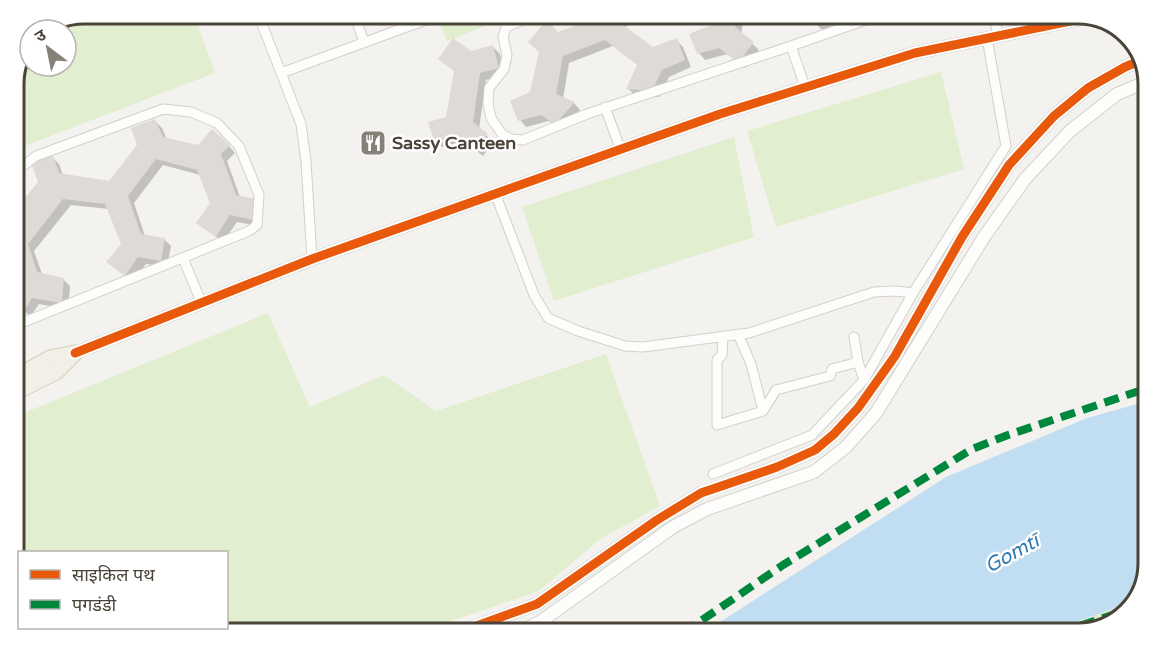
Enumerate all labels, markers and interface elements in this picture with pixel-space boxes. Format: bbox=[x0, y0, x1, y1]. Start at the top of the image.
north arrow bbox=[18, 18, 78, 78]
text: उ bbox=[31, 25, 50, 47]
restaurant icon: Sassy Canteen bbox=[358, 128, 388, 158]
place label: Sassy Canteen bbox=[392, 132, 516, 154]
water label: Gomtī bbox=[981, 527, 1047, 579]
legend bbox=[18, 551, 228, 629]
text: साइकिल पथ bbox=[72, 564, 155, 586]
text: पगडंडी bbox=[72, 594, 117, 616]

